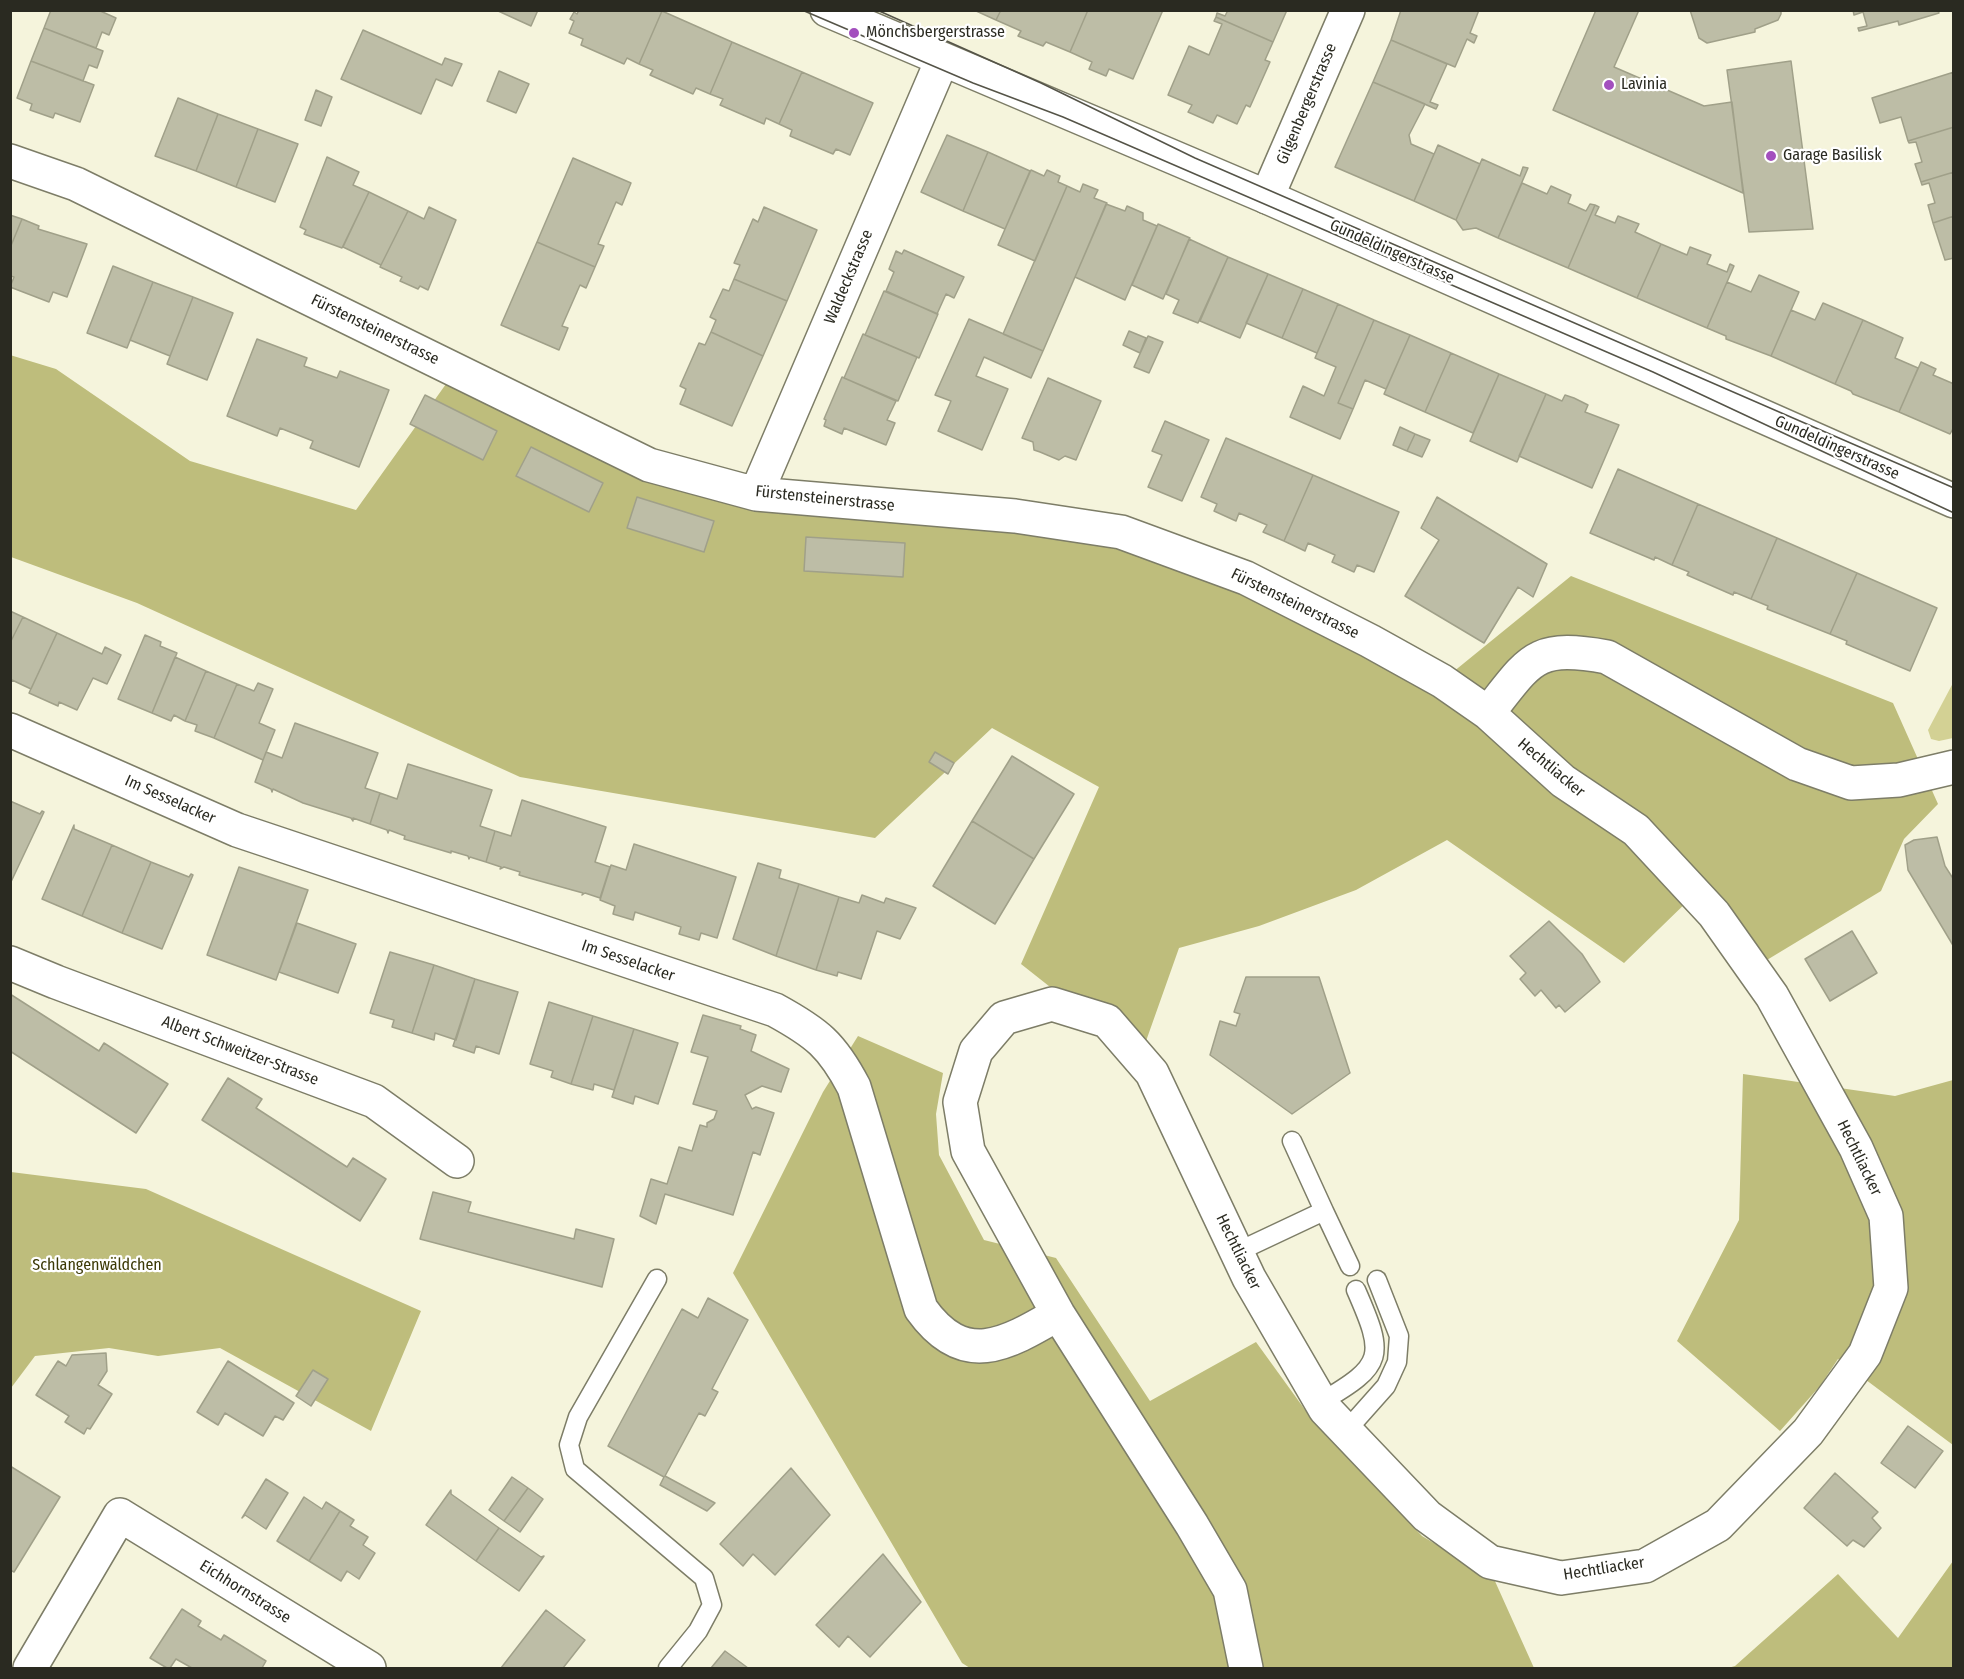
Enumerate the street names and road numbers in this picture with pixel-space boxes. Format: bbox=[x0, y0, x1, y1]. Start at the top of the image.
street label: Gilgenbergerstrasse bbox=[1273, 41, 1341, 167]
street label: Gundeldingerstrasse bbox=[1327, 216, 1457, 288]
street label: Waldeckstrasse bbox=[821, 227, 877, 327]
street label: Fürstensteinerstrasse bbox=[308, 291, 442, 369]
street label: Gundeldingerstrasse bbox=[1772, 412, 1902, 484]
street label: Fürstensteinerstrasse bbox=[754, 482, 896, 516]
street label: Fürstensteinerstrasse bbox=[1228, 565, 1362, 643]
street label: Hechtliacker bbox=[1514, 734, 1588, 802]
street label: Im Sesselacker bbox=[122, 771, 218, 829]
street label: Im Sesselacker bbox=[579, 936, 677, 986]
street label: Albert Schweitzer-Strasse bbox=[159, 1012, 321, 1090]
street label: Hechtliacker bbox=[1832, 1117, 1886, 1199]
street label: Hechtliacker bbox=[1211, 1211, 1265, 1293]
street label: Hechtliacker bbox=[1562, 1553, 1646, 1585]
street label: Eichhornstrasse bbox=[196, 1556, 294, 1628]

